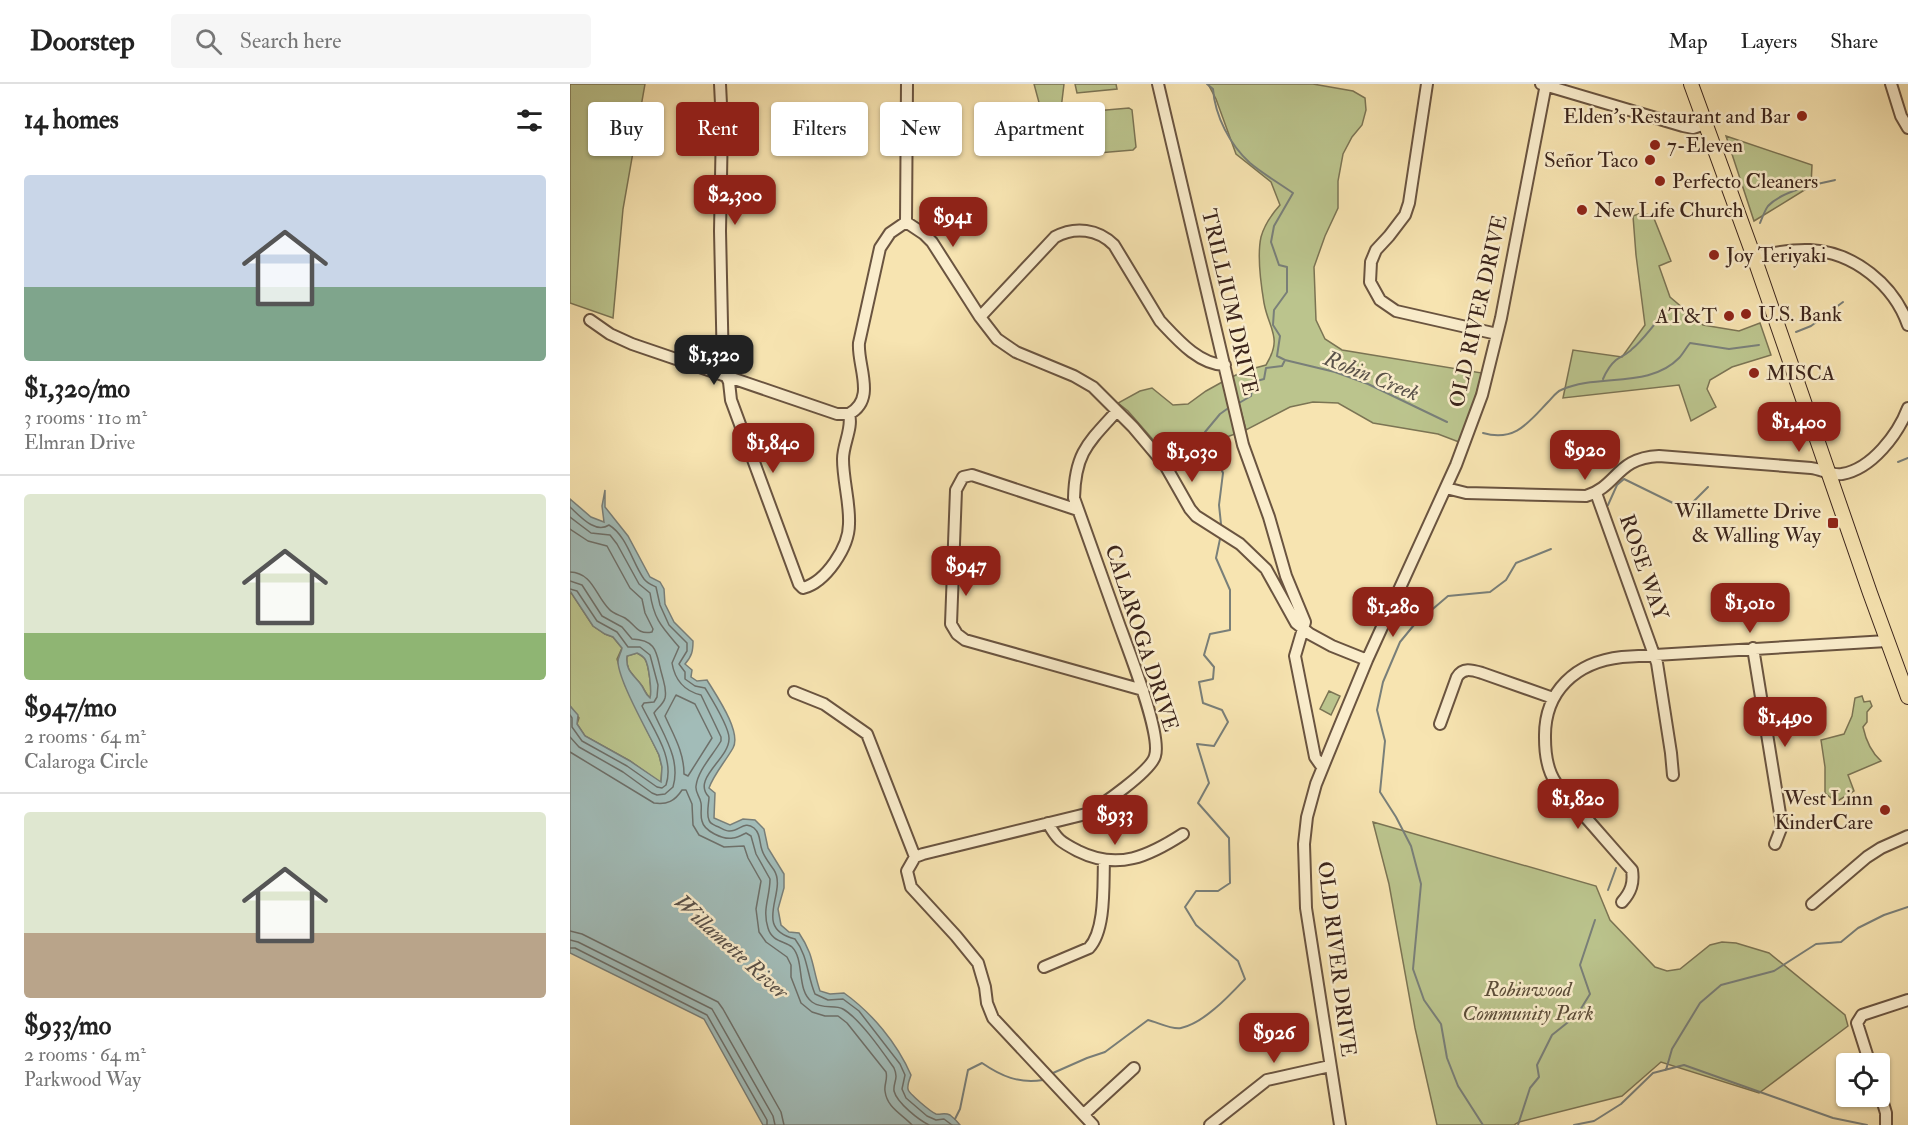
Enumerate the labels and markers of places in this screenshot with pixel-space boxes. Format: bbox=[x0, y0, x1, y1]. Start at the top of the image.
place label: Elden's Restaurant and Bar bbox=[1563, 103, 1790, 130]
marker: Elden's Restaurant and Bar bbox=[1795, 109, 1809, 123]
place label: 7-Eleven bbox=[1667, 132, 1743, 159]
marker: 7-Eleven bbox=[1648, 138, 1662, 152]
place label: Señor Taco bbox=[1544, 147, 1638, 174]
marker: Señor Taco bbox=[1643, 153, 1657, 167]
place label: Perfecto Cleaners bbox=[1672, 168, 1818, 195]
marker: Perfecto Cleaners bbox=[1653, 174, 1667, 188]
pin: $2,300 bbox=[686, 175, 784, 226]
pin: $941 bbox=[917, 197, 989, 248]
place label: New Life Church bbox=[1594, 197, 1744, 224]
marker: New Life Church bbox=[1575, 203, 1589, 217]
place label: Joy Teriyaki bbox=[1725, 242, 1827, 269]
marker: Joy Teriyaki bbox=[1707, 248, 1721, 262]
place label: U.S. Bank bbox=[1758, 301, 1842, 328]
place label: AT&T bbox=[1655, 303, 1717, 330]
marker: U.S. Bank bbox=[1739, 307, 1753, 321]
marker: AT&T bbox=[1722, 309, 1736, 323]
pin: $1,320 bbox=[665, 335, 763, 386]
place label: MISCA bbox=[1766, 360, 1835, 387]
marker: MISCA bbox=[1747, 366, 1761, 380]
pin: $1,400 bbox=[1750, 402, 1848, 453]
pin: $1,840 bbox=[724, 423, 822, 474]
pin: $920 bbox=[1549, 430, 1621, 481]
pin: $1,030 bbox=[1143, 432, 1241, 483]
place label: Willamette Drive & Walling Way bbox=[1674, 498, 1822, 549]
marker: Willamette Drive & Walling Way bbox=[1826, 516, 1840, 530]
pin: $947 bbox=[930, 546, 1002, 597]
pin: $1,010 bbox=[1701, 583, 1799, 634]
pin: $1,280 bbox=[1344, 587, 1442, 638]
pin: $1,490 bbox=[1736, 697, 1834, 748]
pin: $1,820 bbox=[1529, 779, 1627, 830]
place label: West Linn KinderCare bbox=[1775, 785, 1873, 836]
pin: $933 bbox=[1079, 795, 1151, 846]
marker: West Linn KinderCare bbox=[1878, 803, 1892, 817]
pin: $926 bbox=[1238, 1013, 1310, 1064]

